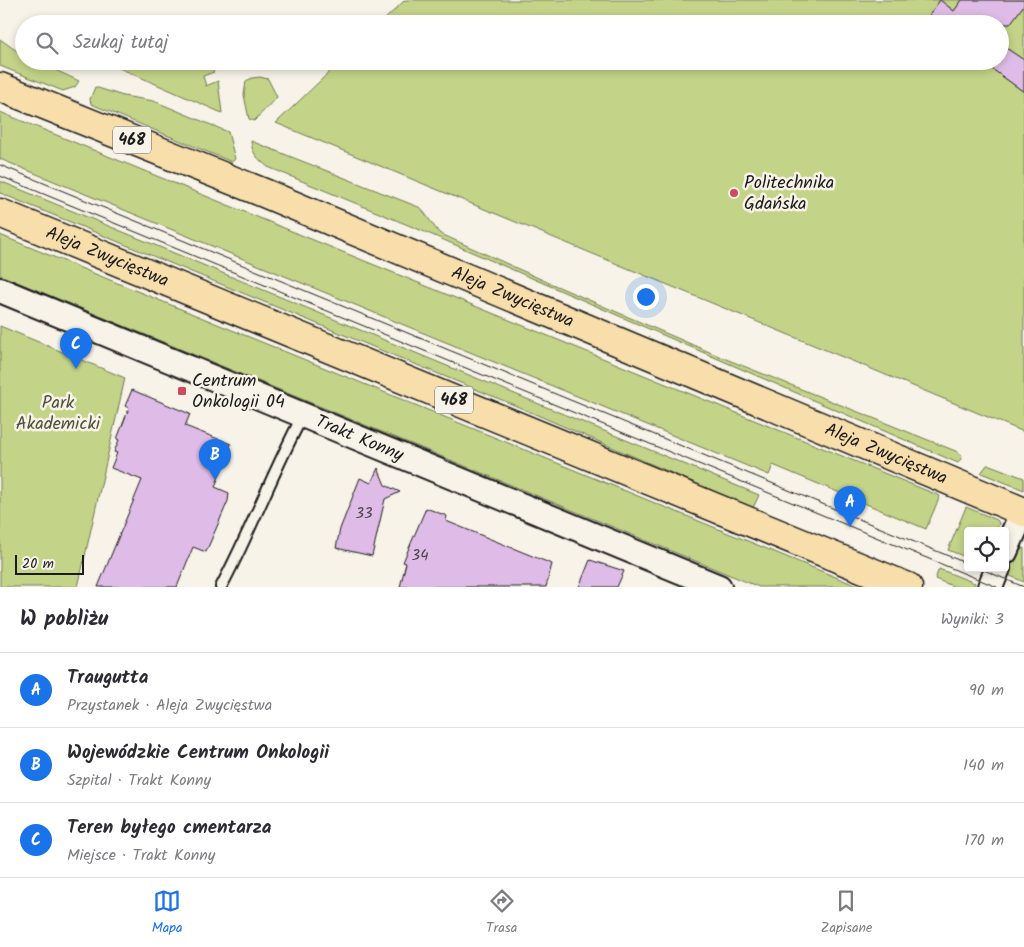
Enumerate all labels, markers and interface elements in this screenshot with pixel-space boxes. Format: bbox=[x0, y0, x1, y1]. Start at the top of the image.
search box bbox=[15, 15, 1009, 70]
text: Szukaj tutaj bbox=[73, 28, 168, 58]
icon: search bbox=[33, 29, 61, 57]
road number: 468 bbox=[113, 126, 151, 154]
place label: Politechnika Gdańska bbox=[744, 169, 834, 219]
marker: Politechnika Gdańska bbox=[728, 187, 740, 199]
street label: Aleja Zwycięstwa bbox=[41, 219, 173, 296]
street label: Aleja Zwycięstwa bbox=[447, 259, 578, 336]
your location bbox=[633, 284, 659, 310]
pin: C bbox=[60, 328, 92, 369]
place label: Centrum Onkologii 04 bbox=[192, 367, 285, 417]
marker: Centrum Onkologii 04 bbox=[176, 385, 188, 397]
road number: 468 bbox=[435, 386, 473, 414]
park label: Park Akademicki bbox=[16, 389, 101, 439]
street label: Trakt Konny bbox=[311, 407, 409, 470]
street label: Aleja Zwycięstwa bbox=[820, 415, 952, 493]
pin: B bbox=[199, 439, 231, 480]
pin: A bbox=[834, 486, 866, 527]
house number: 33 bbox=[355, 502, 373, 526]
map controls bbox=[964, 527, 1009, 572]
button: locate bbox=[964, 527, 1009, 572]
house number: 34 bbox=[412, 544, 428, 568]
scale bar bbox=[15, 552, 84, 575]
text: 20 m bbox=[22, 553, 54, 575]
text: W pobliżu bbox=[20, 603, 108, 636]
text: Wyniki: 3 bbox=[941, 607, 1004, 632]
text: Traugutta bbox=[67, 663, 148, 693]
text: A bbox=[31, 678, 41, 703]
text: 90 m bbox=[969, 678, 1004, 703]
text: Przystanek · Aleja Zwycięstwa bbox=[67, 693, 272, 718]
text: Wojewódzkie Centrum Onkologii bbox=[67, 738, 329, 768]
text: B bbox=[31, 753, 41, 778]
text: 140 m bbox=[963, 753, 1004, 778]
text: Szpital · Trakt Konny bbox=[67, 768, 211, 793]
text: Teren byłego cmentarza bbox=[67, 813, 272, 843]
text: C bbox=[31, 828, 41, 853]
text: 170 m bbox=[964, 828, 1004, 853]
text: Miejsce · Trakt Konny bbox=[67, 843, 215, 868]
tab: Mapa bbox=[152, 887, 183, 939]
tab: Trasa bbox=[486, 887, 517, 939]
tab: Zapisane bbox=[821, 887, 872, 939]

